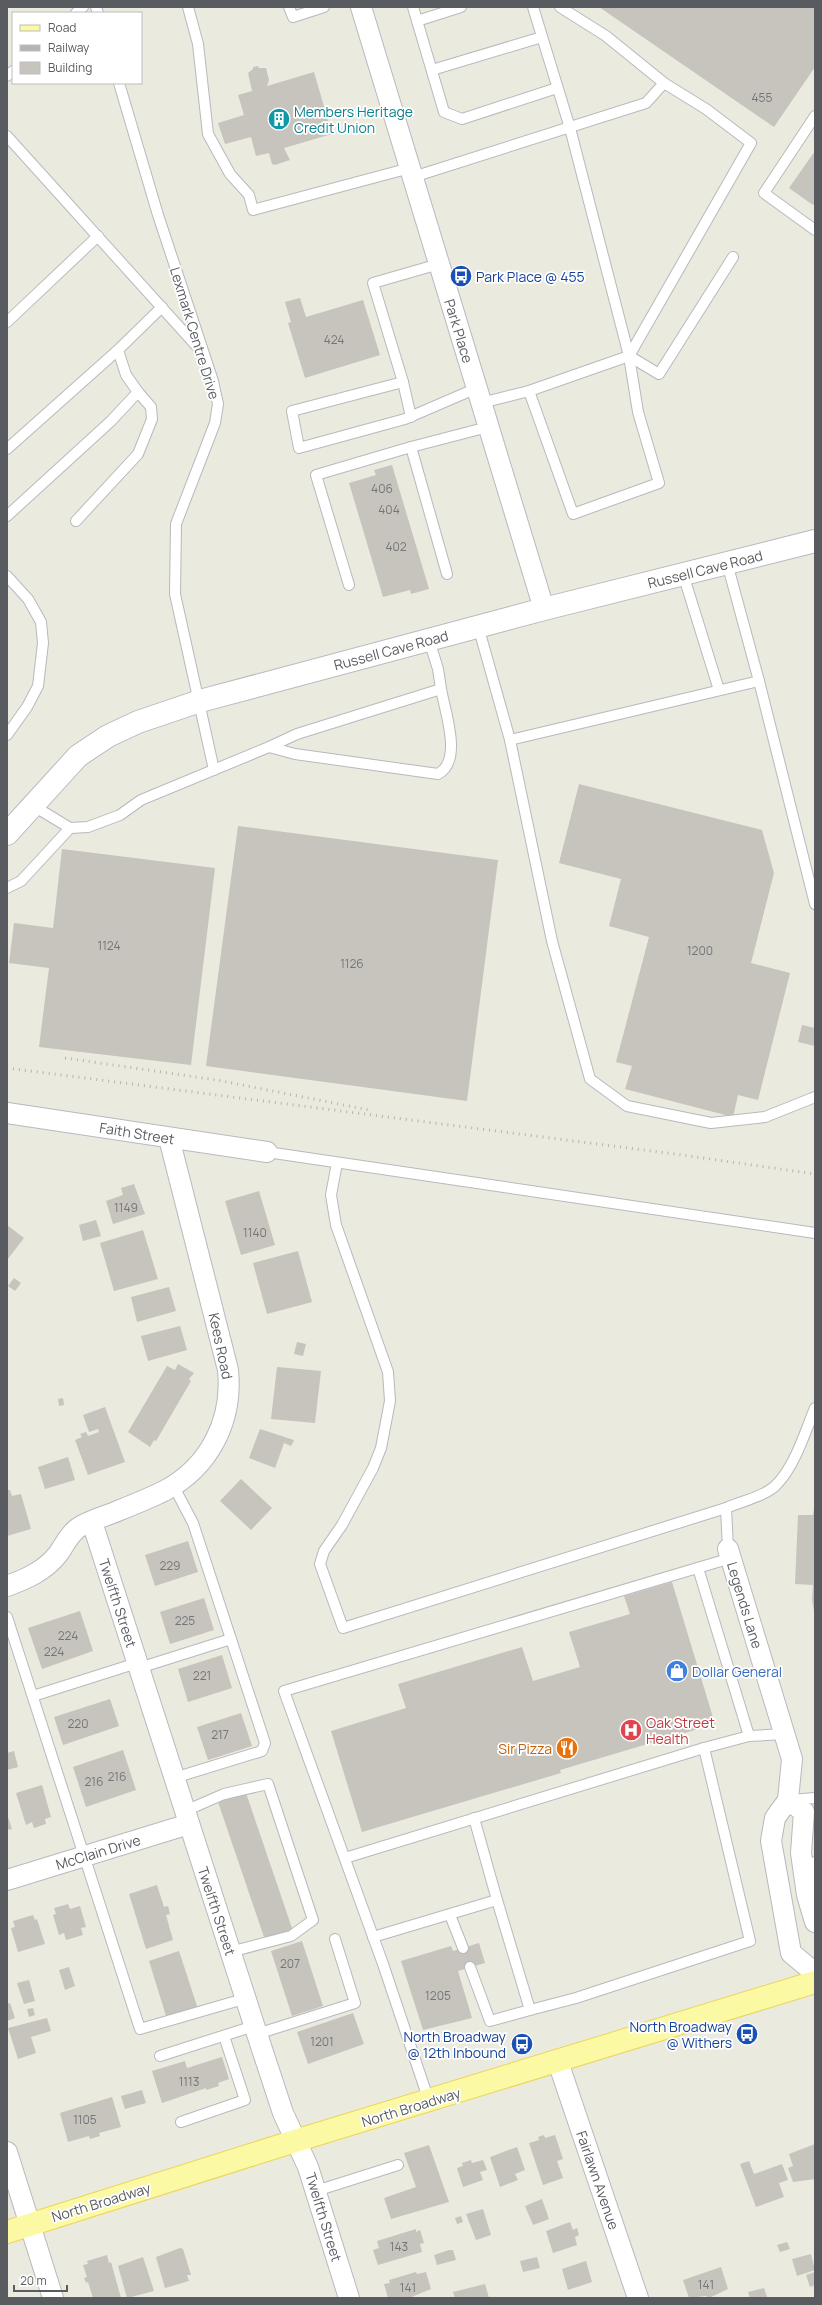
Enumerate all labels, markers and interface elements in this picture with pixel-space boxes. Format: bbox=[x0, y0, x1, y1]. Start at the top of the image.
legend bbox=[12, 12, 142, 84]
text: Road bbox=[48, 19, 76, 36]
text: Railway bbox=[48, 39, 90, 56]
text: Building bbox=[48, 59, 92, 76]
house number: 455 bbox=[752, 89, 773, 106]
place label: Members Heritage Credit Union bbox=[294, 102, 413, 137]
building icon: Members Heritage Credit Union bbox=[266, 106, 292, 132]
bus stop icon: Park Place @ 455 bbox=[448, 263, 474, 289]
street label: Lexmark Centre Drive bbox=[166, 265, 224, 401]
place label: Park Place @ 455 bbox=[476, 267, 585, 286]
street label: Park Place bbox=[440, 297, 478, 365]
house number: 424 bbox=[324, 331, 344, 348]
house number: 406 bbox=[371, 480, 393, 497]
house number: 404 bbox=[378, 501, 400, 518]
house number: 402 bbox=[385, 538, 407, 555]
street label: Russell Cave Road bbox=[646, 546, 764, 592]
street label: Russell Cave Road bbox=[332, 626, 450, 674]
house number: 1124 bbox=[97, 937, 121, 954]
house number: 1200 bbox=[687, 942, 713, 959]
house number: 1126 bbox=[340, 955, 364, 972]
street label: Faith Street bbox=[98, 1118, 176, 1148]
house number: 1149 bbox=[114, 1199, 138, 1216]
house number: 1140 bbox=[243, 1224, 267, 1241]
street label: Kees Road bbox=[205, 1311, 237, 1381]
street label: Twelfth Street bbox=[95, 1556, 141, 1650]
house number: 229 bbox=[159, 1557, 181, 1574]
street label: Legends Lane bbox=[723, 1559, 767, 1651]
house number: 225 bbox=[175, 1612, 195, 1629]
house number: 224 bbox=[58, 1627, 78, 1644]
house number: 224 bbox=[44, 1643, 64, 1660]
shop icon: Dollar General bbox=[664, 1658, 690, 1684]
place label: Dollar General bbox=[692, 1662, 782, 1681]
house number: 221 bbox=[193, 1667, 211, 1684]
place label: Oak Street Health bbox=[646, 1713, 715, 1748]
house number: 220 bbox=[67, 1715, 89, 1732]
hospital icon: Oak Street Health bbox=[618, 1717, 644, 1743]
house number: 217 bbox=[211, 1726, 229, 1743]
restaurant icon: Sir Pizza bbox=[554, 1735, 580, 1761]
place label: Sir Pizza bbox=[498, 1739, 552, 1758]
house number: 216 bbox=[108, 1768, 126, 1785]
house number: 216 bbox=[85, 1773, 103, 1790]
street label: McClain Drive bbox=[53, 1830, 143, 1874]
street label: Twelfth Street bbox=[194, 1864, 240, 1958]
house number: 207 bbox=[280, 1955, 300, 1972]
house number: 1205 bbox=[425, 1987, 451, 2004]
place label: North Broadway @ Withers bbox=[629, 2017, 733, 2052]
bus stop icon: North Broadway @ Withers bbox=[734, 2021, 760, 2047]
place label: North Broadway @ 12th Inbound bbox=[403, 2027, 507, 2062]
bus stop icon: North Broadway @ 12th Inbound bbox=[509, 2031, 535, 2057]
house number: 1201 bbox=[310, 2033, 334, 2050]
house number: 1113 bbox=[179, 2073, 199, 2090]
street label: North Broadway bbox=[359, 2083, 463, 2131]
house number: 1105 bbox=[73, 2111, 97, 2128]
street label: Fairlawn Avenue bbox=[572, 2128, 624, 2232]
street label: Twelfth Street bbox=[301, 2170, 347, 2264]
street label: North Broadway bbox=[49, 2178, 153, 2226]
house number: 143 bbox=[390, 2238, 408, 2255]
scale bar bbox=[14, 2267, 67, 2293]
text: 20 m bbox=[20, 2272, 47, 2289]
house number: 141 bbox=[698, 2276, 714, 2293]
house number: 141 bbox=[400, 2279, 416, 2296]

